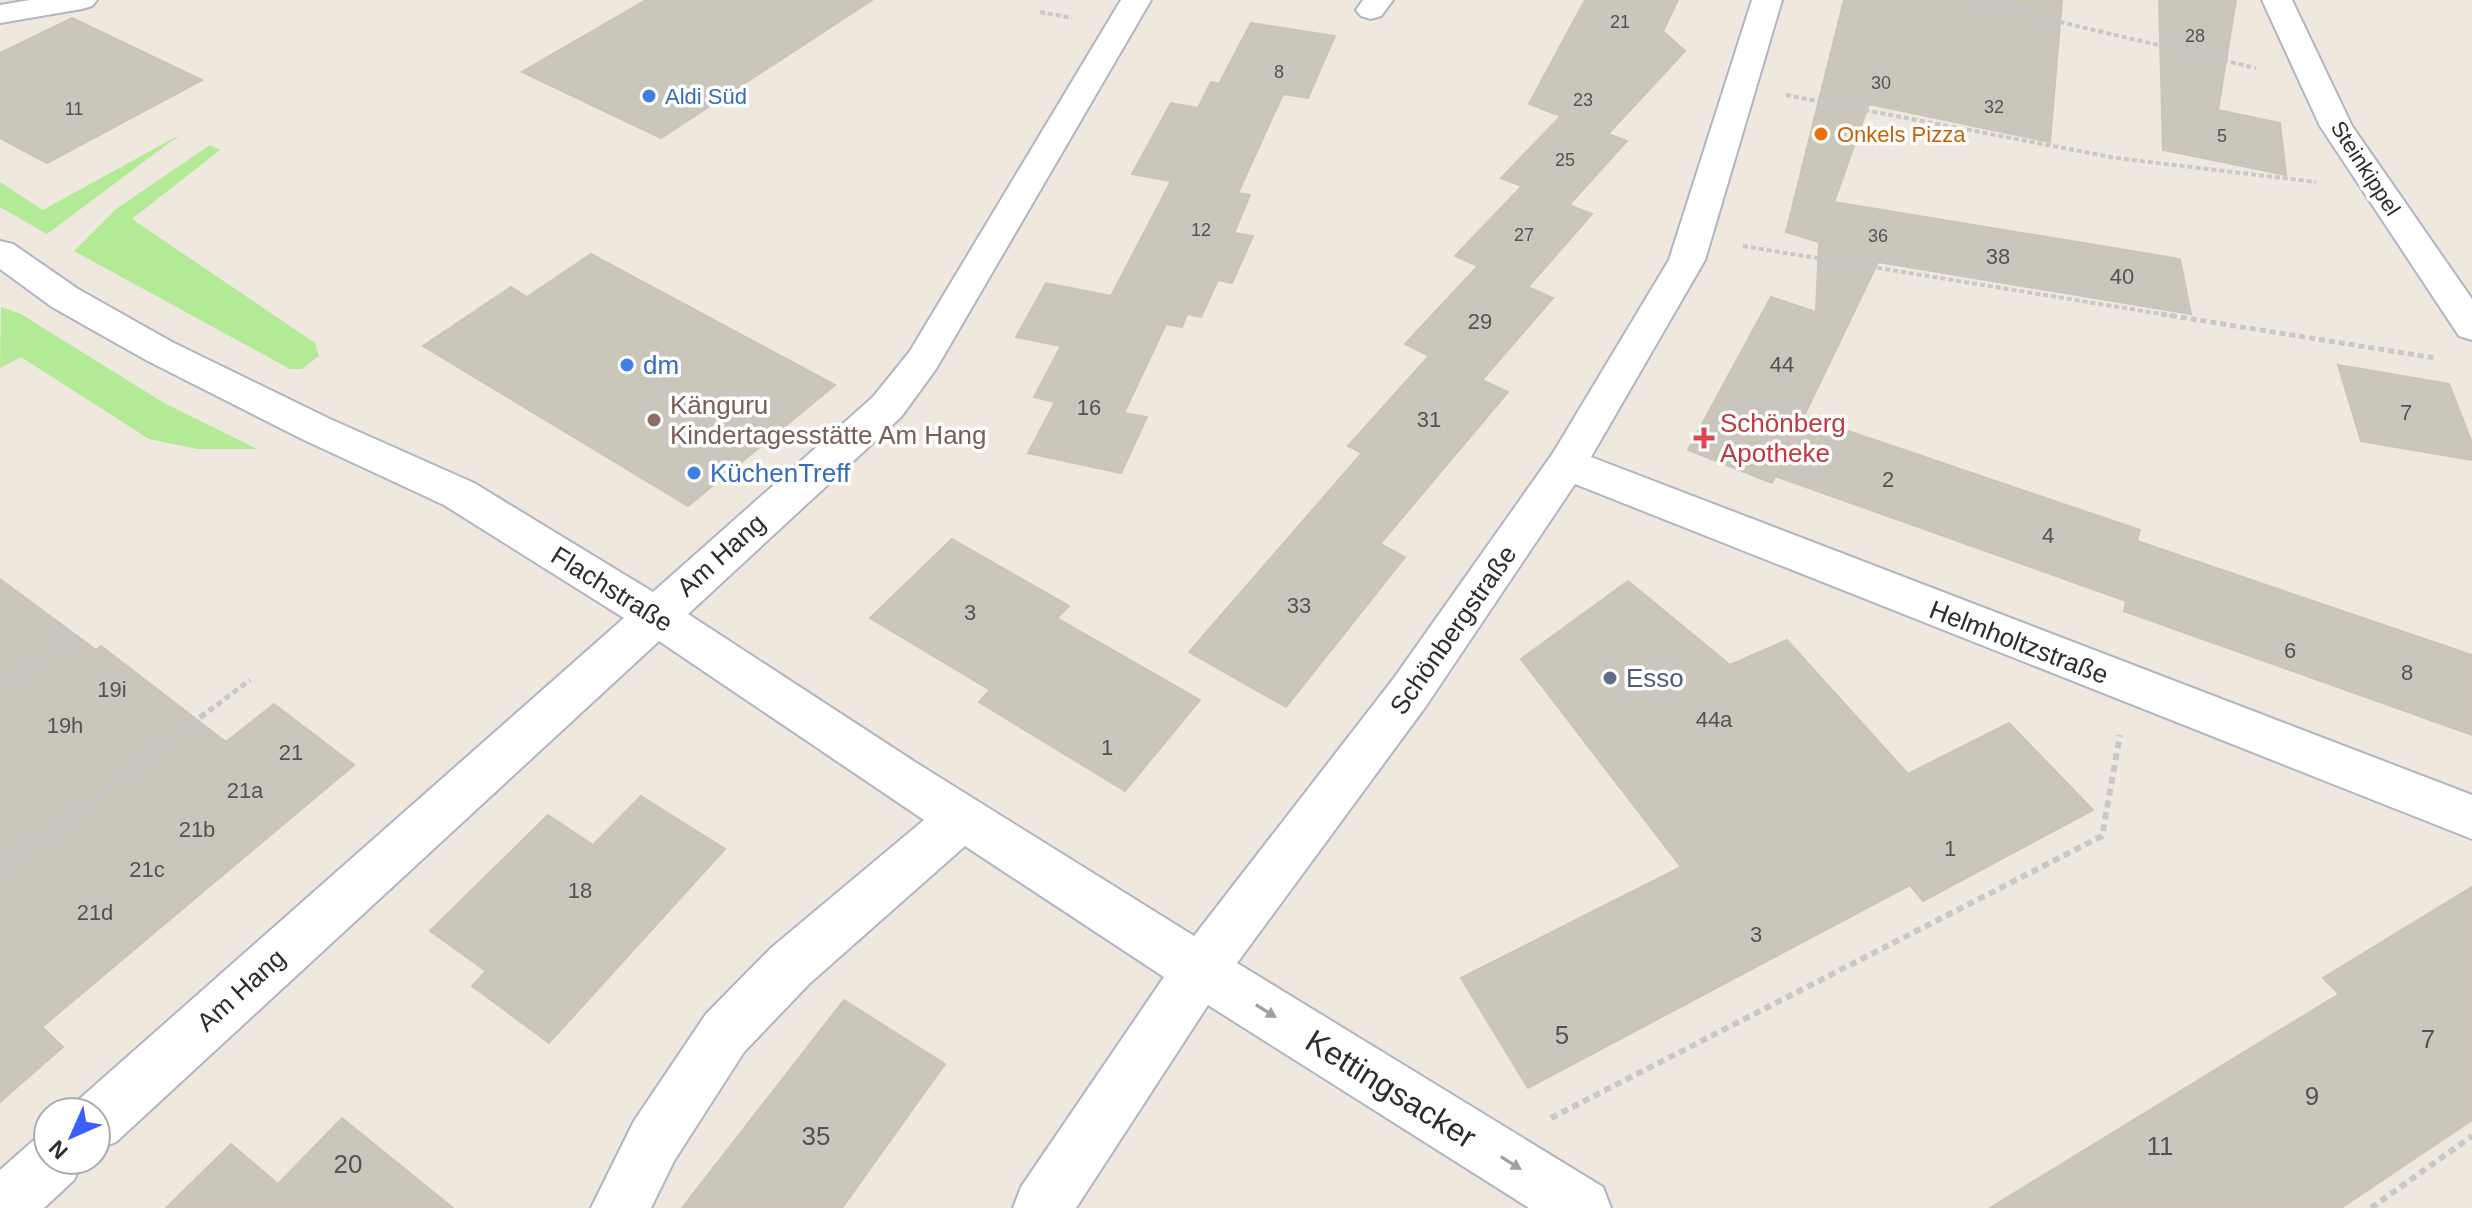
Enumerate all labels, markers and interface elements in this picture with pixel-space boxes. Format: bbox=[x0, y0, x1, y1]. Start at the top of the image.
house number: 21 bbox=[1610, 12, 1630, 32]
house number: 28 bbox=[2185, 26, 2205, 46]
house number: 8 bbox=[1274, 62, 1284, 82]
house number: 30 bbox=[1871, 73, 1891, 93]
place label: Aldi Süd bbox=[665, 84, 747, 109]
marker: Aldi Süd bbox=[640, 87, 658, 105]
house number: 23 bbox=[1573, 90, 1593, 110]
house number: 32 bbox=[1984, 97, 2004, 117]
house number: 11 bbox=[65, 99, 83, 119]
street label: Steinkippel bbox=[2326, 116, 2405, 220]
place label: Onkels Pizza bbox=[1837, 122, 1966, 147]
marker: Onkels Pizza bbox=[1812, 125, 1830, 143]
house number: 5 bbox=[2217, 126, 2227, 146]
house number: 25 bbox=[1555, 150, 1575, 170]
house number: 12 bbox=[1191, 220, 1211, 240]
house number: 27 bbox=[1514, 225, 1534, 245]
house number: 36 bbox=[1868, 226, 1888, 246]
house number: 38 bbox=[1986, 244, 2010, 269]
house number: 40 bbox=[2110, 264, 2134, 289]
house number: 29 bbox=[1468, 309, 1492, 334]
place label: dm bbox=[643, 350, 679, 380]
house number: 44 bbox=[1770, 352, 1794, 377]
marker: dm bbox=[618, 356, 636, 374]
place label: Känguru Kindertagesstätte Am Hang bbox=[670, 390, 987, 450]
house number: 16 bbox=[1077, 395, 1101, 420]
house number: 7 bbox=[2400, 400, 2412, 425]
house number: 31 bbox=[1417, 407, 1441, 432]
place label: Schönberg Apotheke bbox=[1720, 408, 1846, 468]
marker: Känguru Kindertagesstätte Am Hang bbox=[645, 411, 663, 429]
marker: Schönberg Apotheke bbox=[1695, 429, 1713, 447]
place label: KüchenTreff bbox=[710, 458, 851, 488]
marker: KüchenTreff bbox=[685, 464, 703, 482]
house number: 2 bbox=[1882, 467, 1894, 492]
street label: Am Hang bbox=[671, 508, 771, 602]
house number: 4 bbox=[2042, 523, 2054, 548]
street label: Flachstraße bbox=[546, 540, 678, 638]
street label: Schönbergstraße bbox=[1384, 540, 1522, 720]
house number: 33 bbox=[1287, 593, 1311, 618]
street label: Helmholtzstraße bbox=[1925, 594, 2113, 690]
house number: 3 bbox=[964, 600, 976, 625]
house number: 6 bbox=[2284, 638, 2296, 663]
house number: 8 bbox=[2401, 660, 2413, 685]
place label: Esso bbox=[1626, 663, 1684, 693]
marker: Esso bbox=[1601, 669, 1619, 687]
house number: 19i bbox=[97, 677, 127, 702]
house number: 44a bbox=[1696, 707, 1733, 732]
house number: 19h bbox=[47, 713, 83, 738]
house number: 1 bbox=[1101, 735, 1113, 760]
house number: 21 bbox=[279, 740, 303, 765]
house number: 21a bbox=[227, 778, 264, 803]
house number: 21b bbox=[179, 817, 215, 842]
house number: 1 bbox=[1944, 836, 1956, 861]
house number: 21c bbox=[129, 857, 165, 882]
house number: 18 bbox=[568, 878, 592, 903]
house number: 21d bbox=[77, 900, 113, 925]
house number: 3 bbox=[1750, 922, 1762, 947]
street label: Am Hang bbox=[191, 943, 291, 1037]
one-way arrow bbox=[1255, 1004, 1277, 1018]
house number: 5 bbox=[1555, 1020, 1569, 1050]
street label: Kettingsacker bbox=[1299, 1022, 1483, 1156]
house number: 7 bbox=[2421, 1024, 2435, 1054]
house number: 9 bbox=[2305, 1081, 2319, 1111]
north arrow bbox=[32, 1096, 112, 1176]
house number: 35 bbox=[802, 1121, 830, 1151]
house number: 11 bbox=[2147, 1131, 2174, 1161]
text: N bbox=[44, 1135, 73, 1164]
house number: 20 bbox=[334, 1149, 362, 1179]
one-way arrow bbox=[1500, 1156, 1522, 1170]

